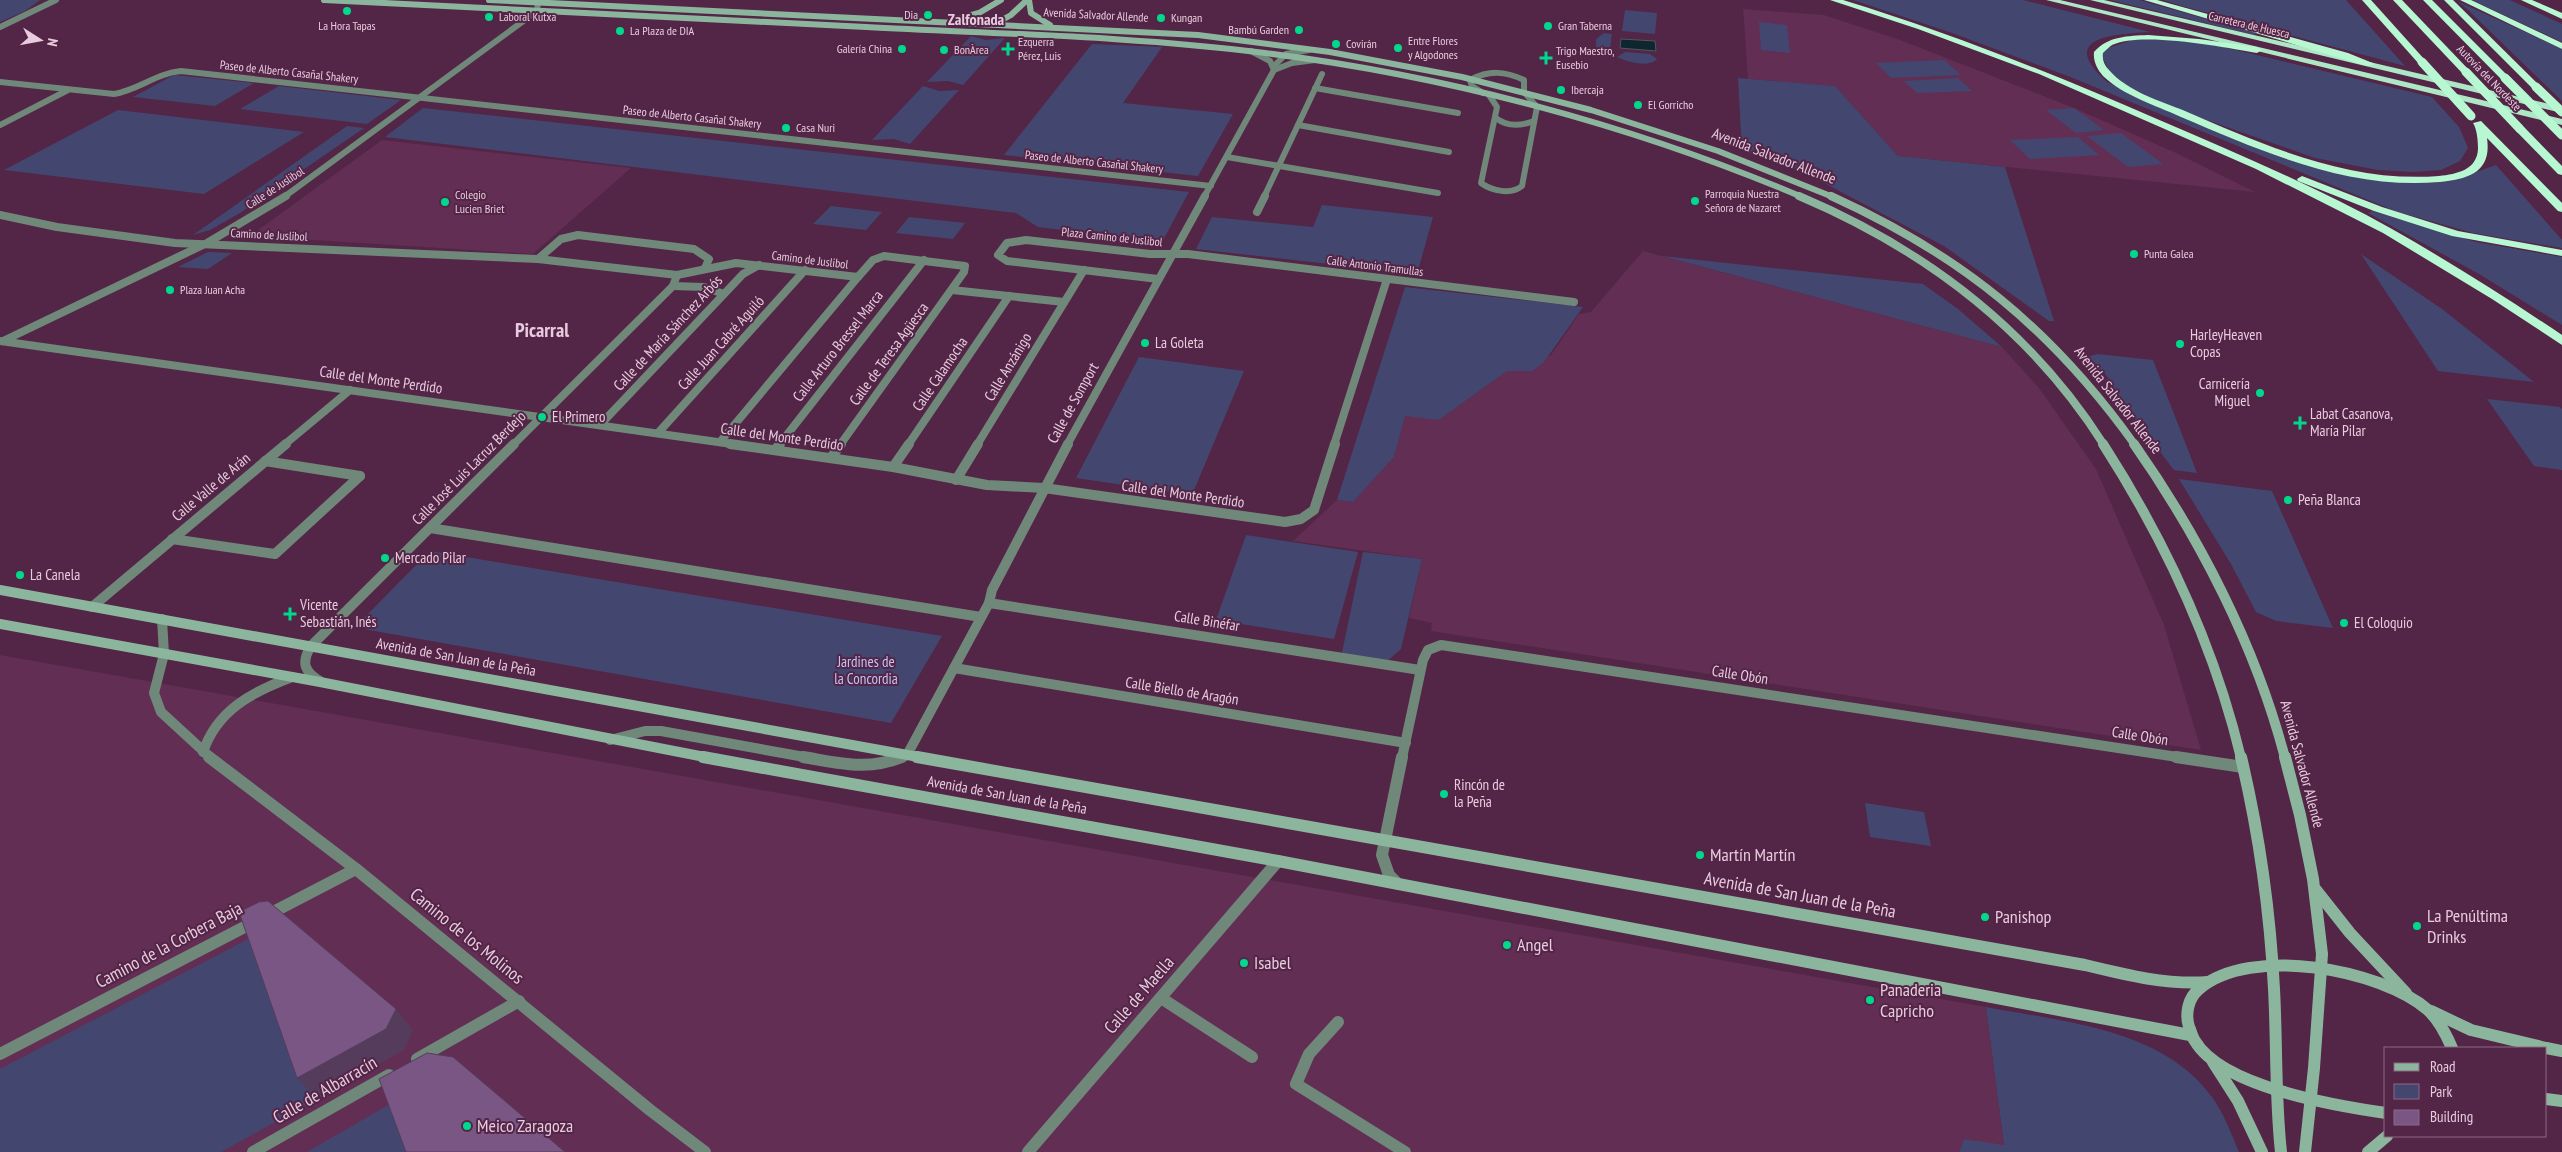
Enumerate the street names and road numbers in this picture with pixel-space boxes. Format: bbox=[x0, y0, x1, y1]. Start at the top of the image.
street label: Avenida Salvador Allende bbox=[1043, 4, 1149, 25]
street label: Carretera de Huesca bbox=[2207, 8, 2291, 41]
street label: Autovía del Nordeste bbox=[2454, 41, 2525, 114]
street label: Paseo de Alberto Casañal Shakery bbox=[219, 57, 359, 86]
street label: Paseo de Alberto Casañal Shakery bbox=[622, 102, 762, 131]
street label: Avenida Salvador Allende bbox=[1709, 123, 1839, 188]
street label: Paseo de Alberto Casañal Shakery bbox=[1024, 147, 1164, 176]
street label: Calle de Juslibol bbox=[243, 163, 307, 212]
street label: Plaza Camino de Juslibol bbox=[1061, 224, 1164, 249]
street label: Camino de Juslibol bbox=[230, 225, 308, 244]
street label: Camino de Juslibol bbox=[771, 247, 849, 272]
street label: Calle Antonio Tramullas bbox=[1326, 252, 1424, 279]
street label: Calle de María Sánchez Arbós bbox=[609, 271, 726, 394]
street label: Calle Arturo Bressel Marca bbox=[788, 286, 887, 405]
street label: Calle Juan Cabré Aguiló bbox=[673, 292, 768, 394]
street label: Calle de Teresa Agüesca bbox=[845, 299, 932, 409]
street label: Calle Anzánigo bbox=[980, 329, 1035, 404]
street label: Calle Calamocha bbox=[908, 333, 971, 414]
street label: Avenida Salvador Allende bbox=[2070, 342, 2166, 457]
street label: Calle de Somport bbox=[1043, 359, 1102, 446]
street label: Calle del Monte Perdido bbox=[318, 361, 444, 398]
street label: Calle José Luis Lacruz Berdejo bbox=[408, 407, 530, 529]
street label: Calle del Monte Perdido bbox=[719, 418, 845, 455]
street label: Calle Valle de Arán bbox=[168, 448, 254, 525]
street label: Calle del Monte Perdido bbox=[1120, 475, 1246, 512]
street label: Calle Binéfar bbox=[1173, 606, 1242, 635]
street label: Avenida de San Juan de la Peña bbox=[375, 633, 537, 680]
street label: Calle Obón bbox=[1711, 661, 1770, 688]
street label: Calle Biello de Aragón bbox=[1124, 672, 1240, 709]
street label: Avenida Salvador Allende bbox=[2276, 698, 2329, 830]
street label: Calle Obón bbox=[2111, 722, 2170, 749]
street label: Avenida de San Juan de la Peña bbox=[926, 771, 1088, 818]
street label: Avenida de San Juan de la Peña bbox=[1703, 866, 1898, 923]
street label: Camino de los Molinos bbox=[406, 883, 529, 989]
street label: Camino de la Corbera Baja bbox=[91, 896, 246, 993]
street label: Calle de Maella bbox=[1099, 951, 1179, 1038]
street label: Calle de Albarracín bbox=[269, 1051, 381, 1129]

